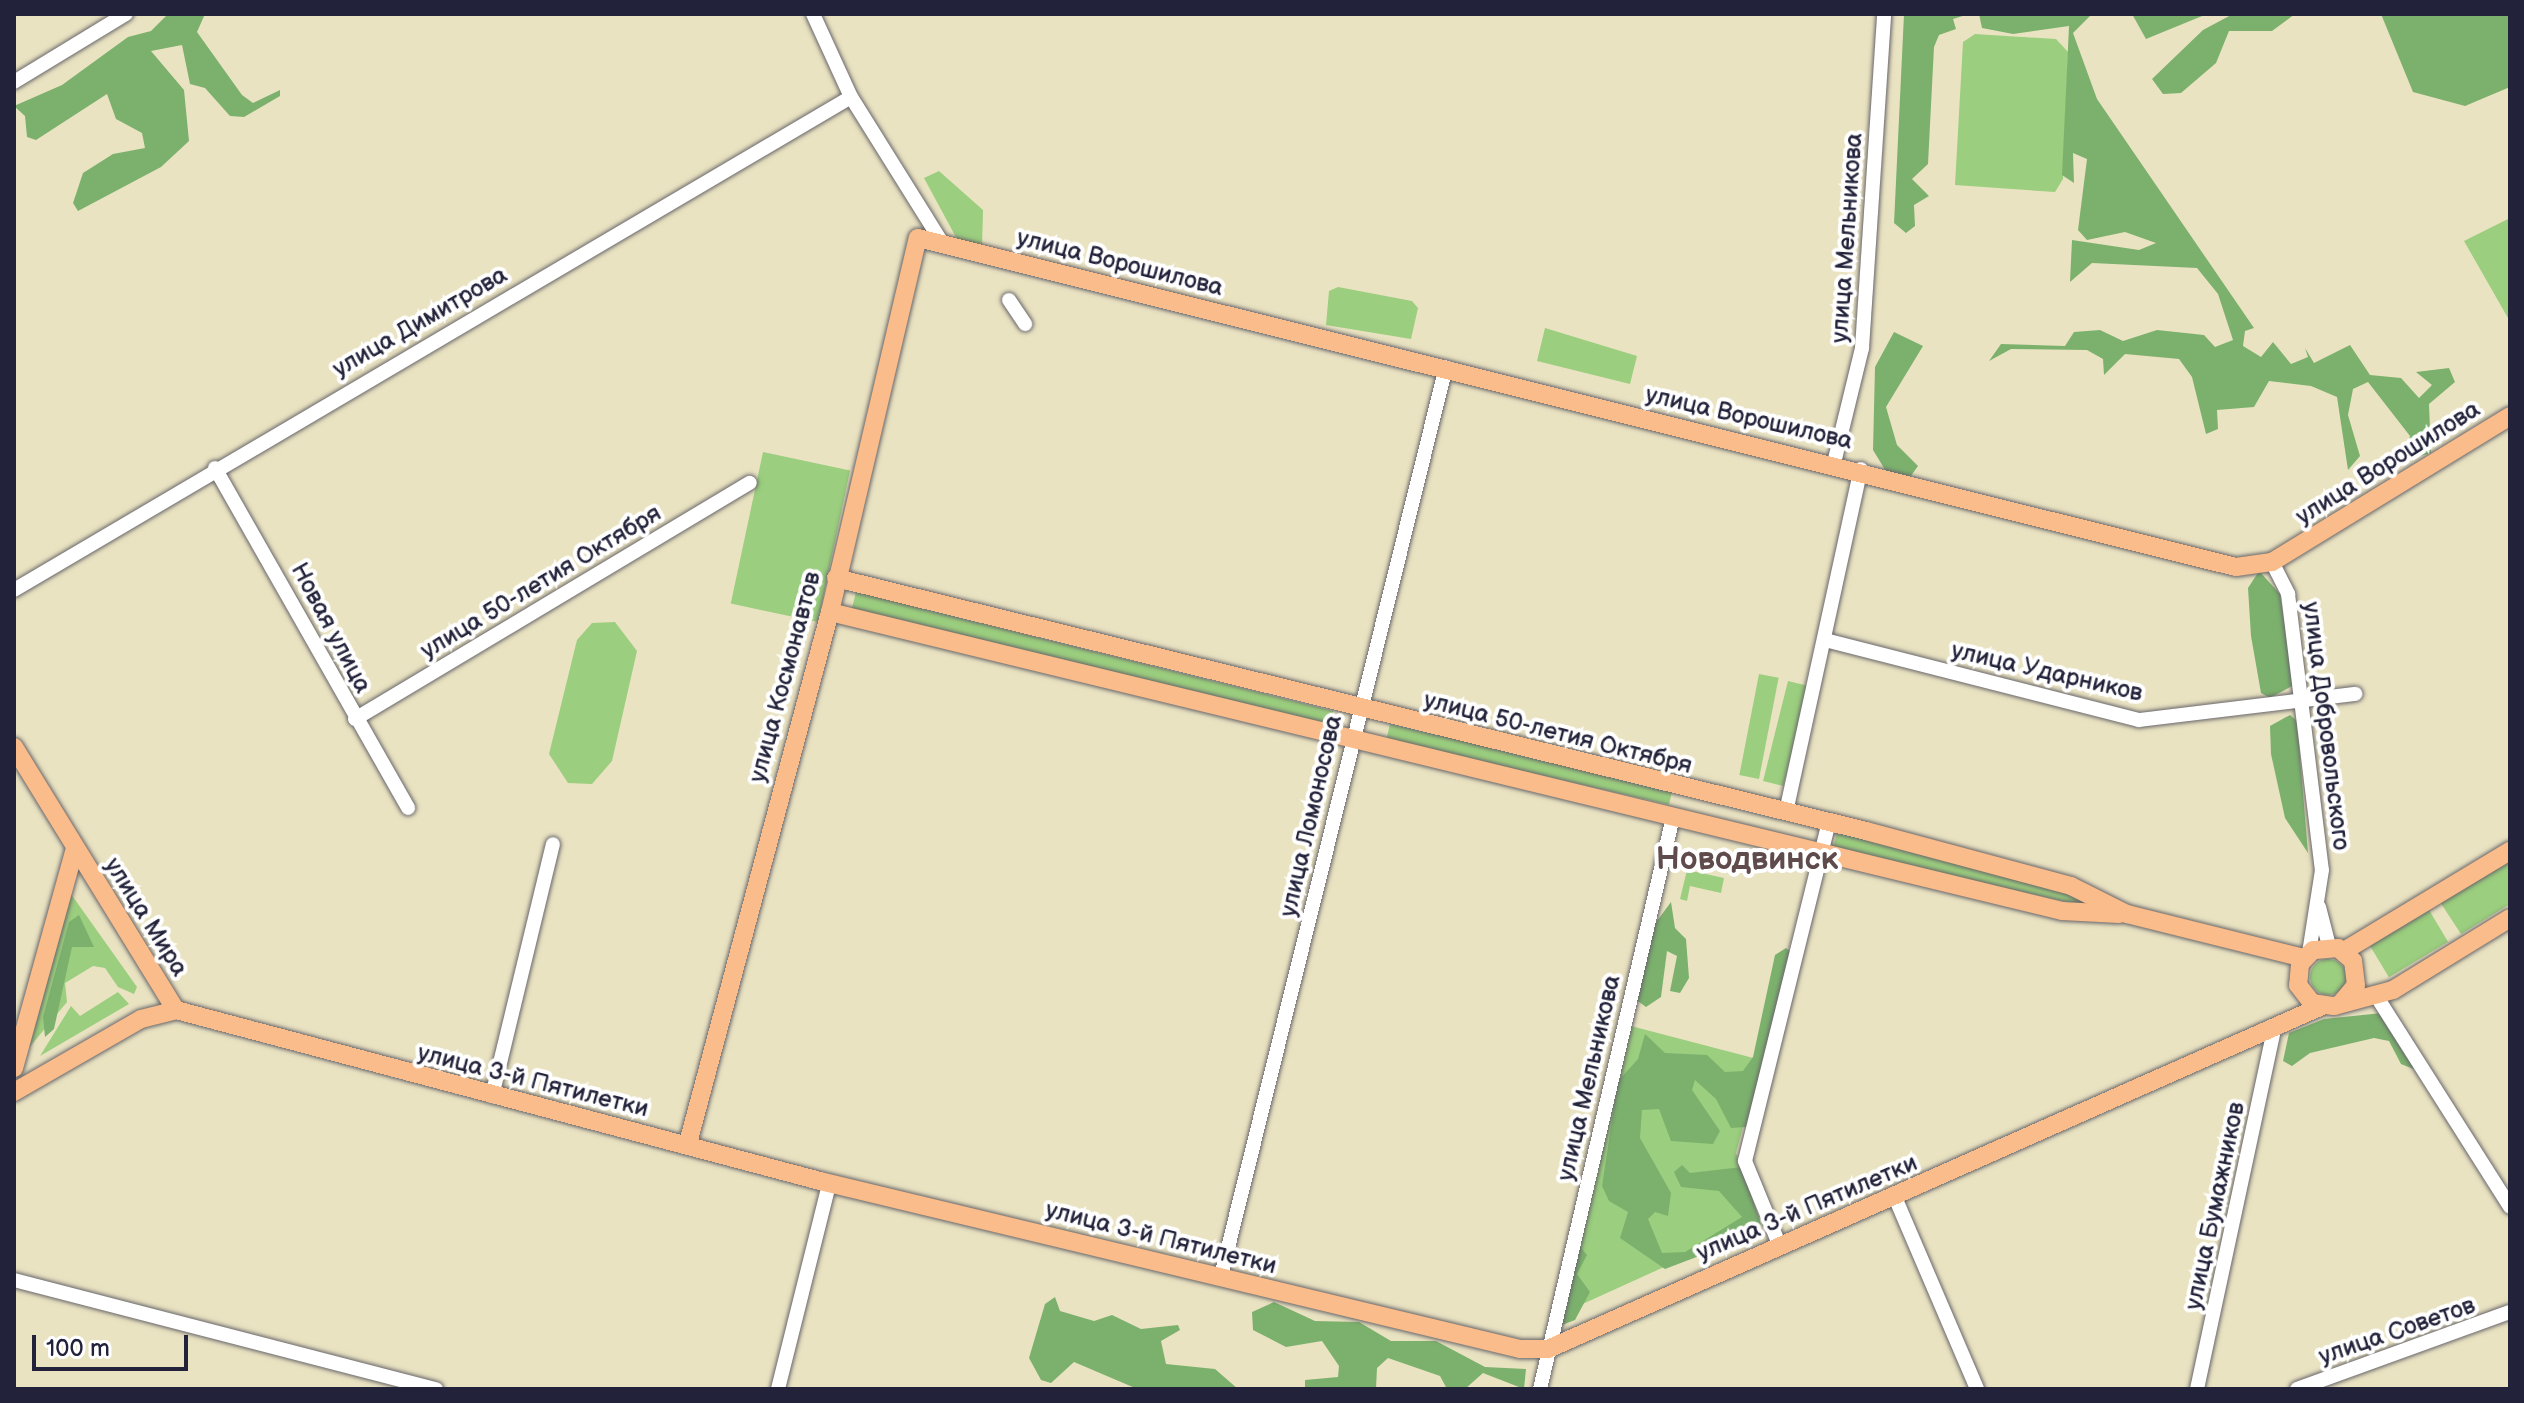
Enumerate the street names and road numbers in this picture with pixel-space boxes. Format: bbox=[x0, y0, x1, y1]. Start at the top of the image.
street label: улица Мельникова bbox=[1825, 132, 1869, 344]
street label: улица Ворошилова bbox=[1014, 223, 1226, 303]
street label: улица Димитрова bbox=[328, 260, 512, 384]
street label: улица Ворошилова bbox=[1643, 380, 1855, 456]
street label: улица Ворошилова bbox=[2291, 395, 2485, 531]
street label: улица 50-летия Октября bbox=[416, 499, 666, 665]
street label: Новая улица bbox=[285, 558, 377, 698]
street label: улица Космонавтов bbox=[743, 568, 827, 786]
street label: улица Добровольского bbox=[2296, 600, 2356, 852]
street label: улица Ударников bbox=[1949, 636, 2145, 708]
street label: улица 50-летия Октября bbox=[1421, 686, 1695, 780]
street label: улица Ломоносова bbox=[1274, 712, 1348, 920]
street label: улица Мира bbox=[98, 853, 194, 981]
street label: улица Мельникова bbox=[1551, 972, 1627, 1184]
street label: улица 3-й Пятилетки bbox=[415, 1038, 651, 1124]
street label: улица Бумажников bbox=[2179, 1099, 2251, 1313]
street label: улица 3-й Пятилетки bbox=[1692, 1148, 1922, 1268]
street label: улица 3-й Пятилетки bbox=[1043, 1195, 1279, 1281]
street label: улица Советов bbox=[2315, 1291, 2479, 1371]

